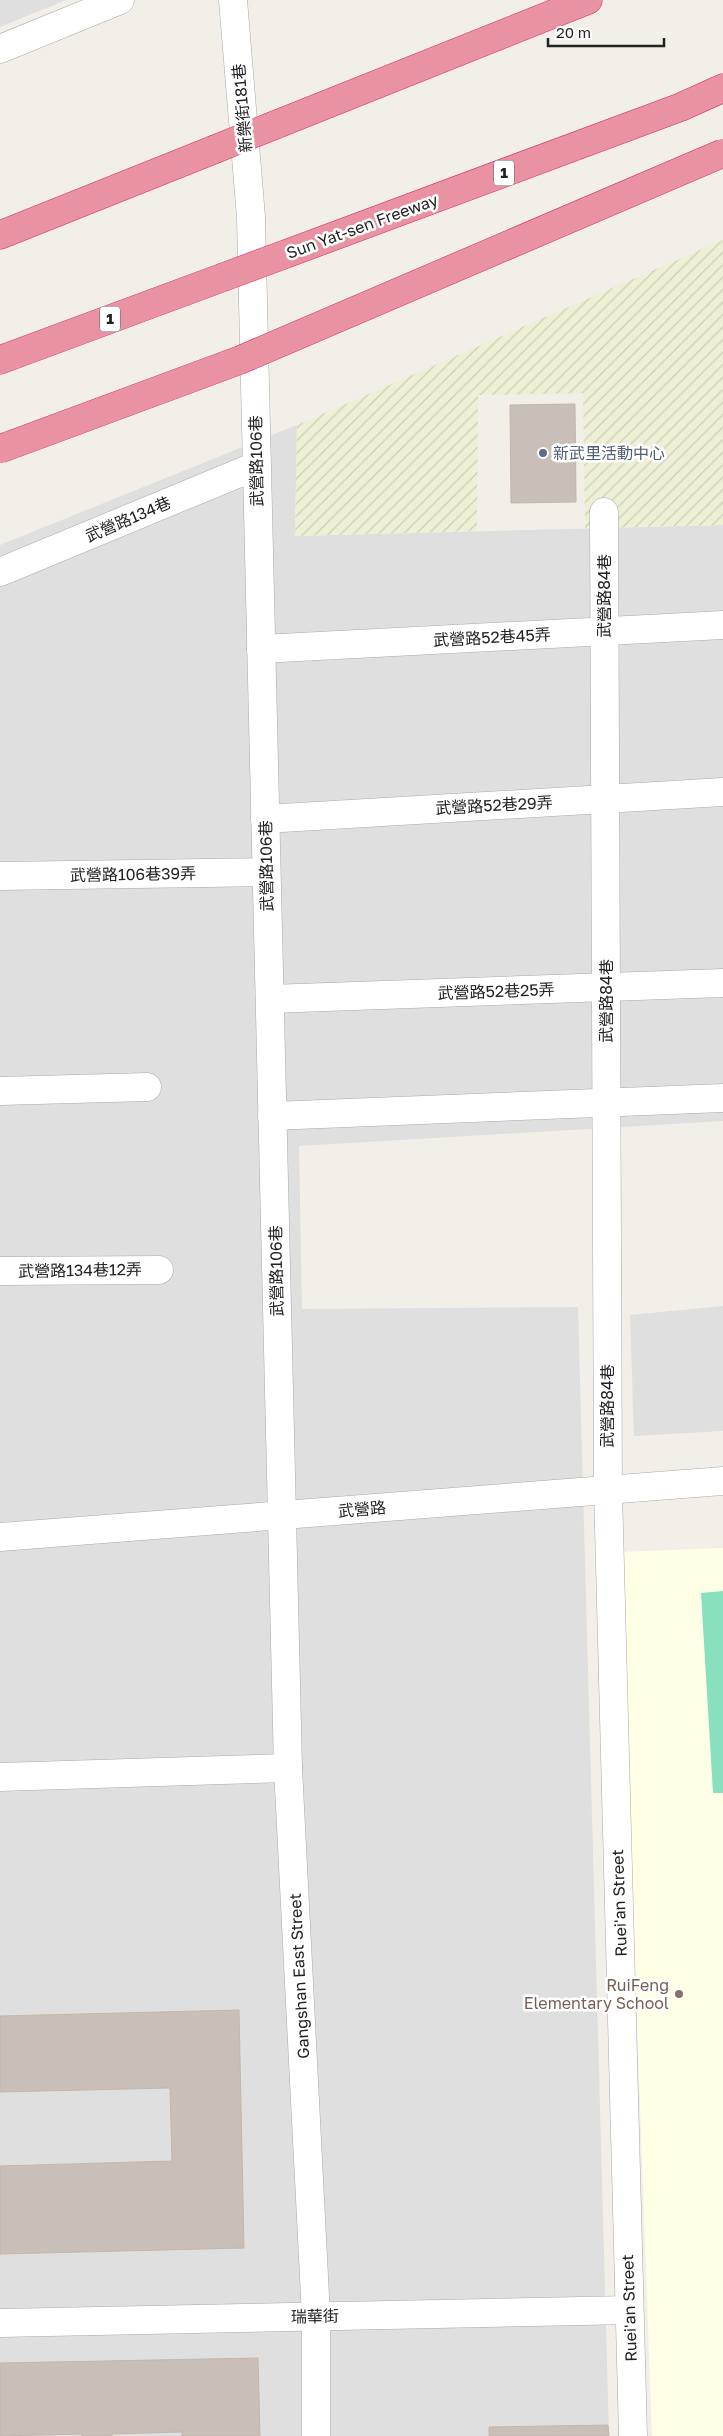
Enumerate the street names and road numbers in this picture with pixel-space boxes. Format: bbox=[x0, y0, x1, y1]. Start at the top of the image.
street label: 新樂街181巷 bbox=[228, 63, 256, 153]
road number: 1 bbox=[494, 160, 514, 186]
street label: Sun Yat-sen Freeway bbox=[284, 189, 440, 263]
road number: 1 bbox=[100, 306, 120, 332]
street label: 武營路106巷 bbox=[245, 415, 267, 507]
street label: 武營路134巷 bbox=[82, 492, 174, 546]
street label: 武營路84巷 bbox=[594, 554, 614, 638]
street label: 武營路52巷45弄 bbox=[433, 624, 551, 650]
street label: 武營路52巷29弄 bbox=[435, 792, 553, 818]
street label: 武營路106巷 bbox=[255, 820, 277, 912]
street label: 武營路106巷39弄 bbox=[70, 863, 196, 885]
street label: 武營路84巷 bbox=[596, 959, 616, 1043]
street label: 武營路52巷25弄 bbox=[437, 979, 555, 1003]
street label: 武營路106巷 bbox=[265, 1225, 287, 1317]
street label: 武營路134巷12弄 bbox=[18, 1259, 142, 1281]
street label: 武營路84巷 bbox=[597, 1364, 617, 1448]
street label: 武營路 bbox=[337, 1497, 387, 1521]
street label: Ruei'an Street bbox=[607, 1849, 631, 1957]
street label: Gangshan East Street bbox=[285, 1893, 313, 2059]
street label: Ruei'an Street bbox=[617, 2254, 641, 2362]
street label: 瑞華街 bbox=[291, 2306, 339, 2326]

